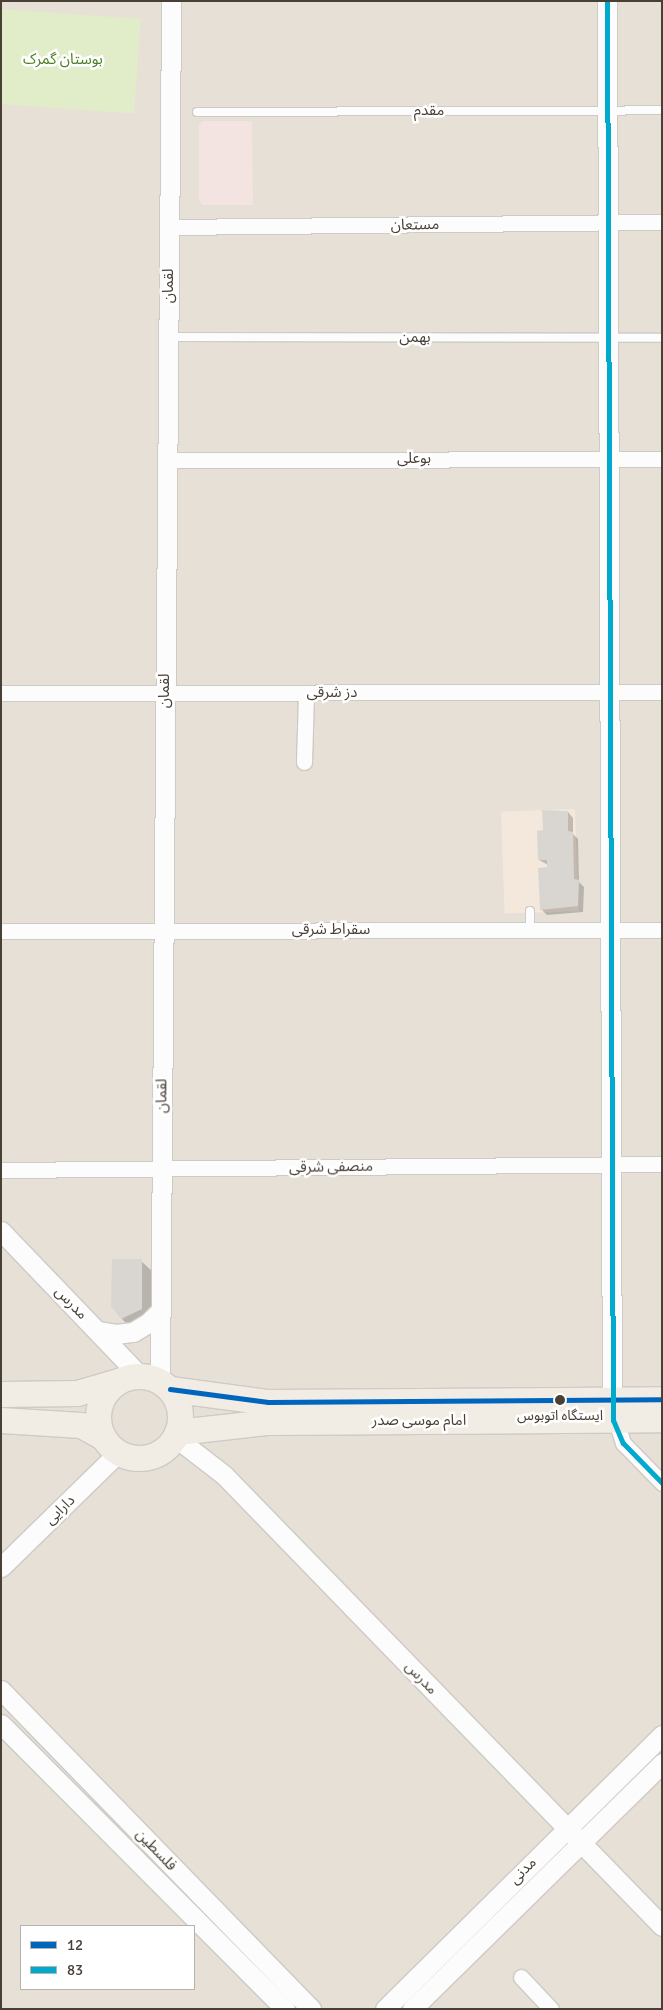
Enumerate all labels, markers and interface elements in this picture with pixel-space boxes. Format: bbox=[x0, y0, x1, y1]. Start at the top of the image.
park label: بوستان گمرک bbox=[23, 51, 103, 69]
street label: مقدم bbox=[414, 102, 444, 120]
street label: مستعان bbox=[391, 216, 439, 234]
street label: لقمان bbox=[160, 269, 178, 303]
street label: بهمن bbox=[399, 329, 431, 347]
street label: بوعلی bbox=[397, 450, 431, 468]
street label: لقمان bbox=[156, 674, 174, 708]
street label: دز شرقی bbox=[307, 684, 357, 702]
street label: سقراط شرقی bbox=[292, 921, 370, 939]
street label: لقمان bbox=[153, 1079, 171, 1113]
street label: منصفی شرقی bbox=[289, 1157, 373, 1177]
street label: مدرس bbox=[51, 1283, 91, 1323]
marker: ایستگاه اتوبوس bbox=[555, 1395, 565, 1405]
place label: ایستگاه اتوبوس bbox=[517, 1408, 603, 1424]
street label: امام موسی صدر bbox=[372, 1412, 466, 1430]
street label: دارایی bbox=[41, 1491, 79, 1529]
street label: مدرس bbox=[401, 1658, 441, 1698]
street label: فلسطین bbox=[132, 1825, 180, 1875]
street label: مدنی bbox=[506, 1854, 540, 1888]
legend bbox=[20, 1925, 195, 1990]
text: 12 bbox=[67, 1936, 83, 1954]
text: 83 bbox=[67, 1961, 83, 1979]

